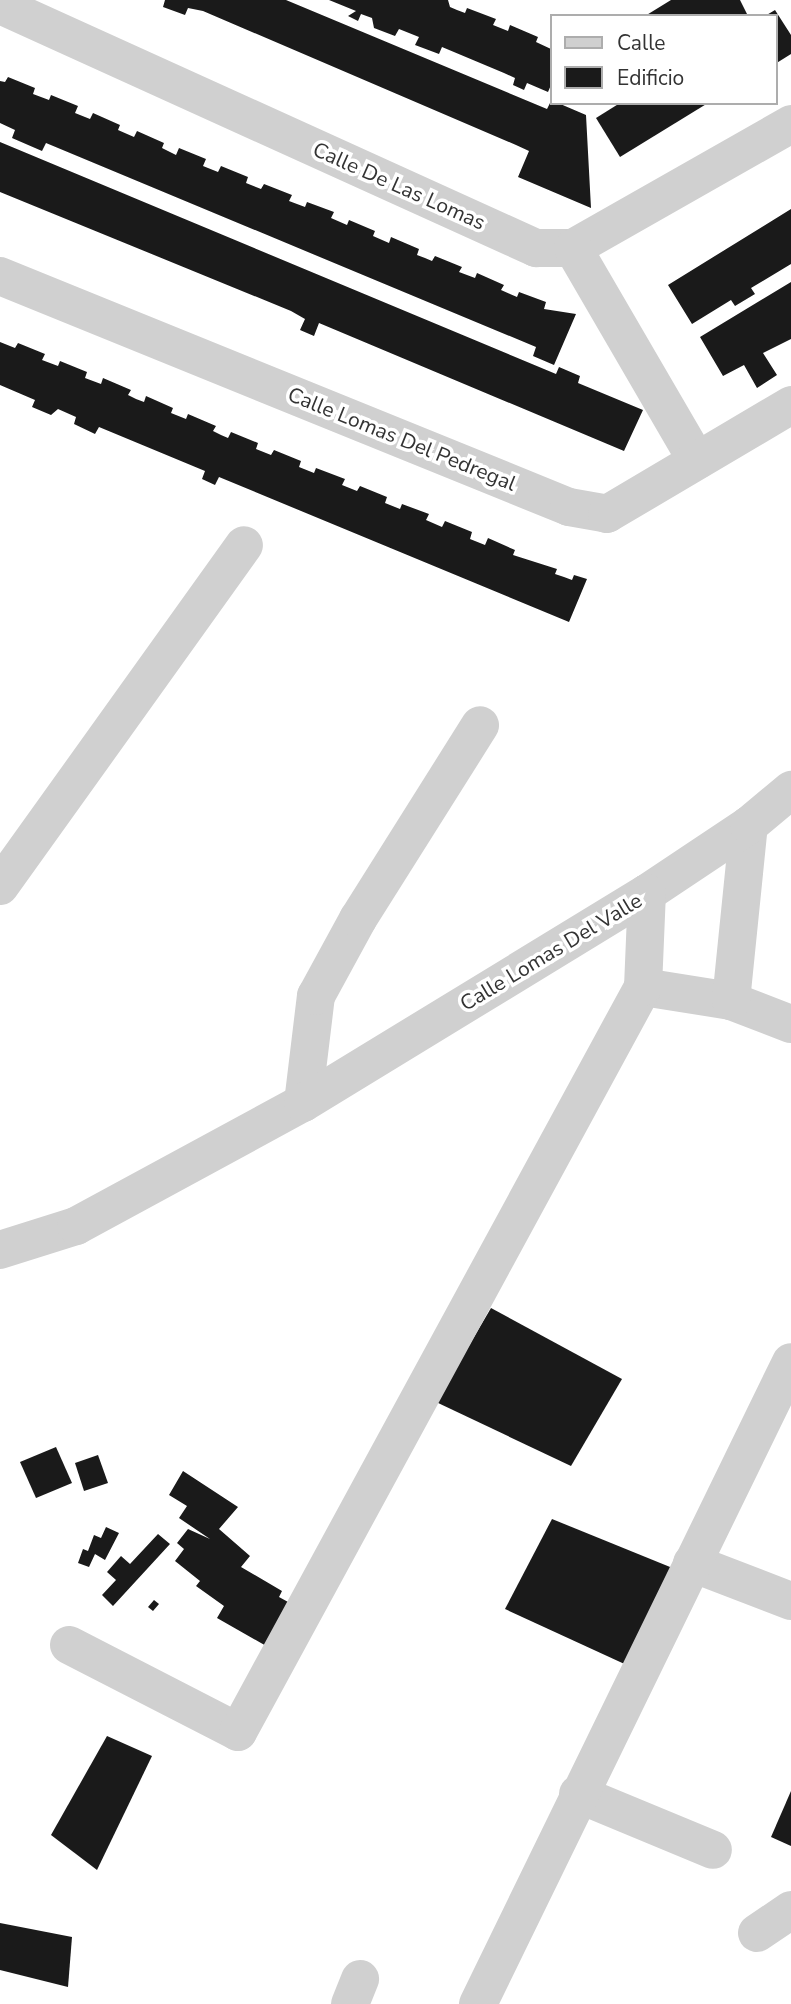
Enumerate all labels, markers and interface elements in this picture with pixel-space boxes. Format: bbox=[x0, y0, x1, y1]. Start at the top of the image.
legend bbox=[550, 14, 777, 105]
text: Calle bbox=[617, 29, 665, 57]
text: Edificio bbox=[617, 64, 684, 92]
street label: Calle De Las Lomas bbox=[309, 137, 489, 235]
street label: Calle Lomas Del Pedregal bbox=[284, 382, 520, 496]
street label: Calle Lomas Del Valle bbox=[456, 888, 646, 1016]

